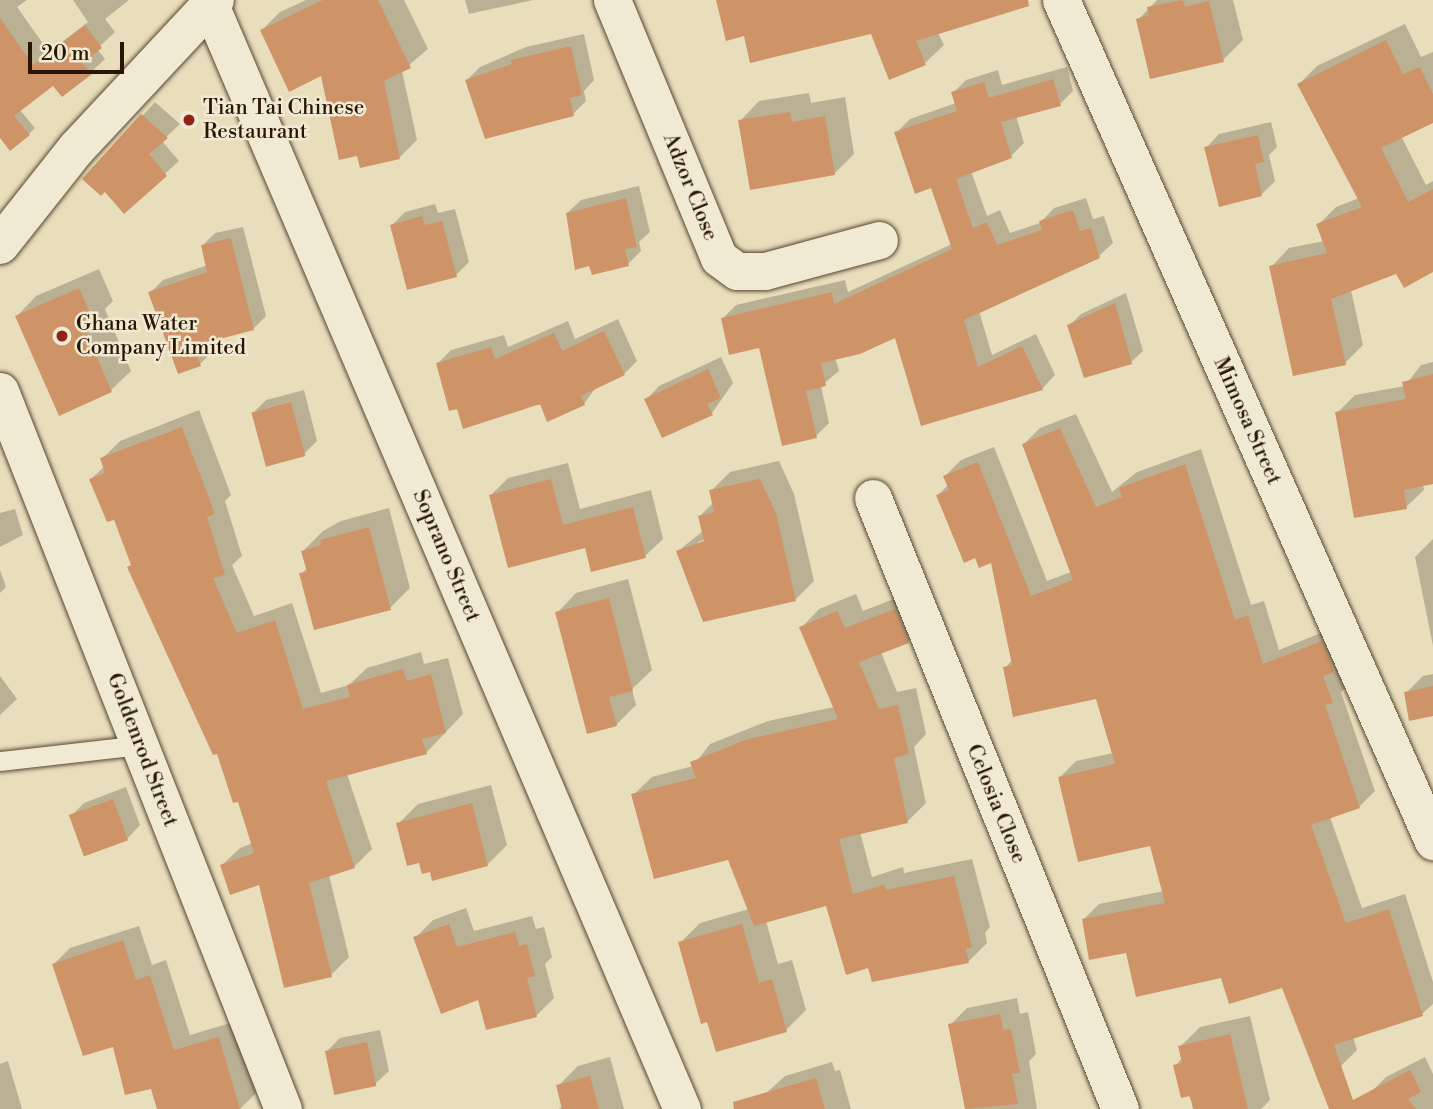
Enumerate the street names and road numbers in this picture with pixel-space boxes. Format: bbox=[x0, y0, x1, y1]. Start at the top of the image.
street label: Adzor Close bbox=[657, 130, 723, 244]
street label: Mimosa Street bbox=[1208, 353, 1286, 489]
street label: Soprano Street bbox=[407, 486, 485, 626]
street label: Goldenrod Street bbox=[101, 670, 183, 830]
street label: Celosia Close bbox=[961, 741, 1031, 867]

